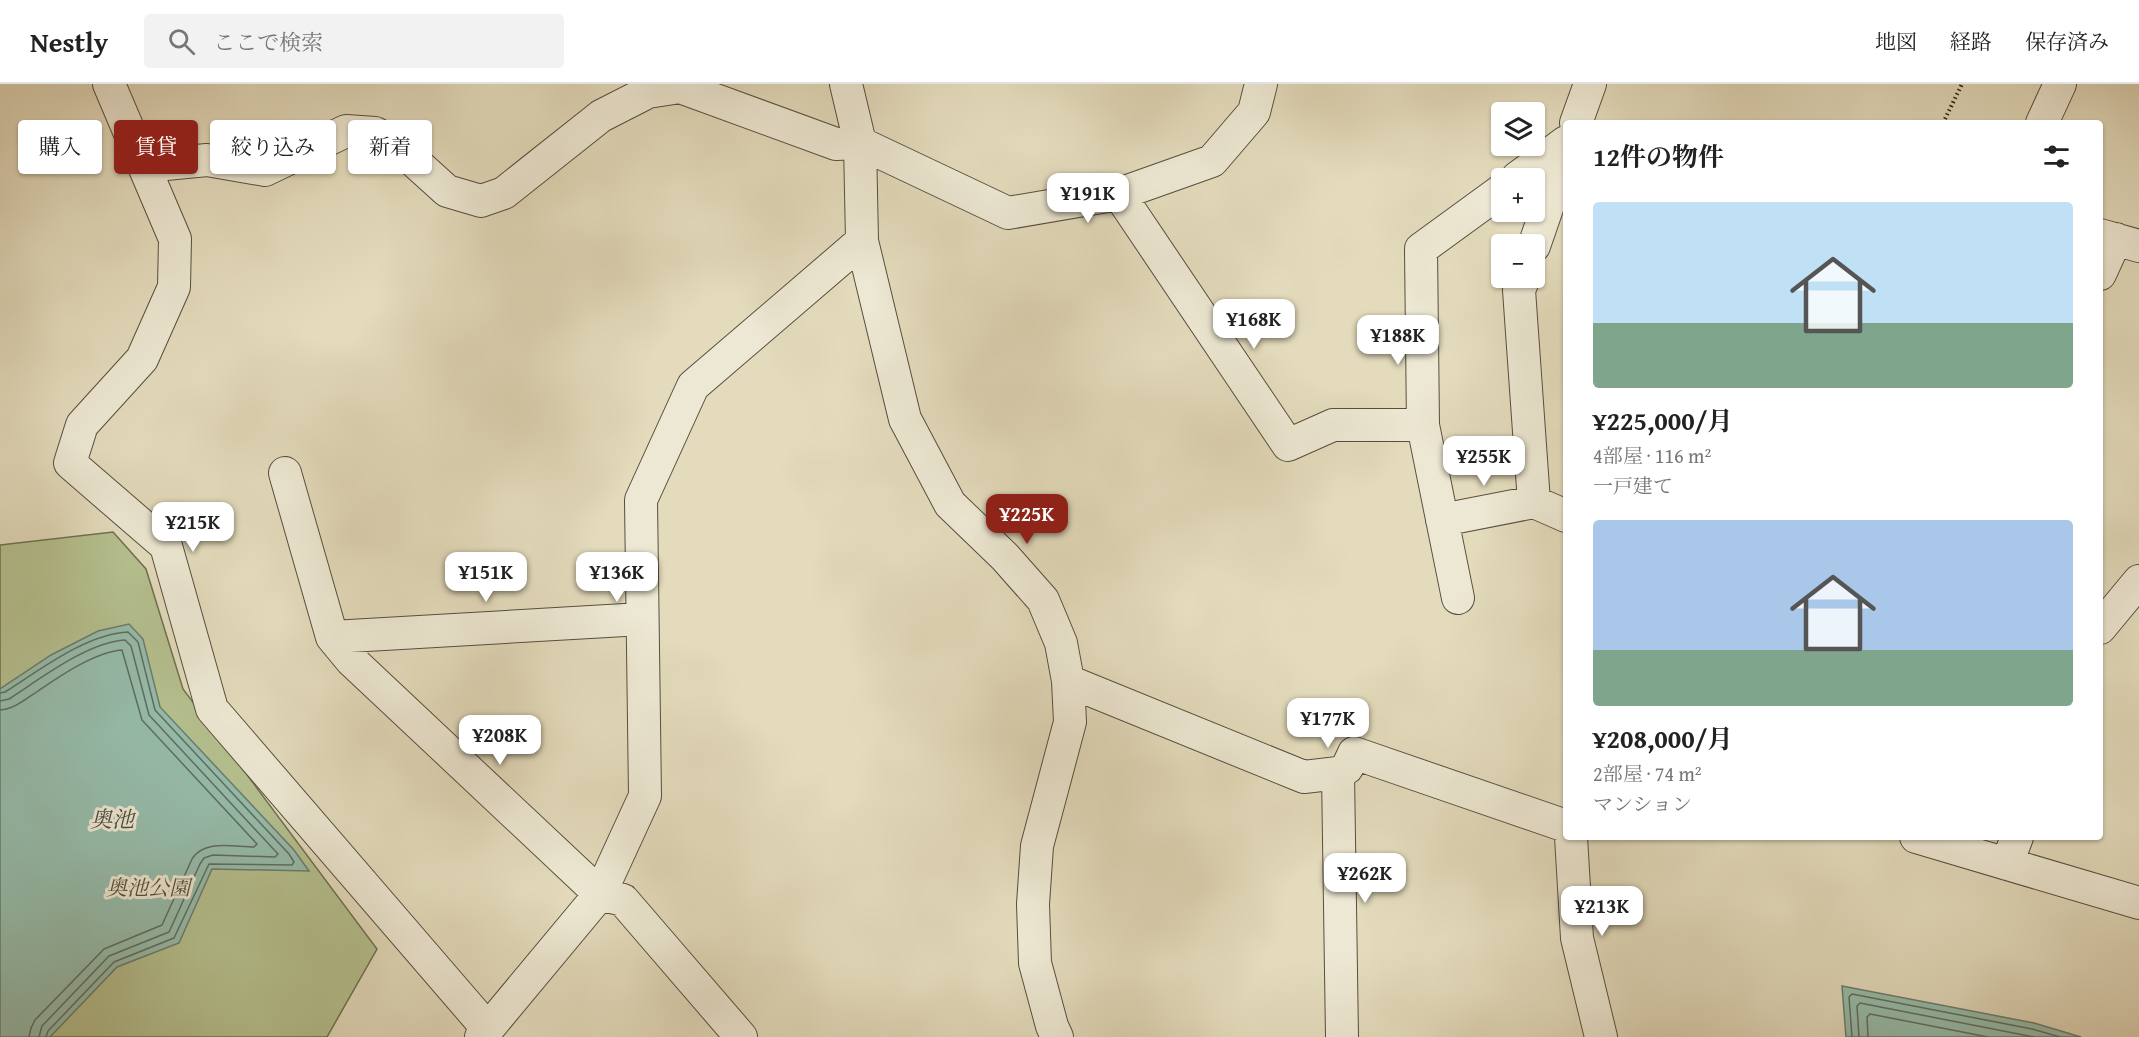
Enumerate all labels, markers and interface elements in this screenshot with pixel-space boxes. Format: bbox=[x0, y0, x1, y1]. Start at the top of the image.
search box bbox=[144, 14, 564, 68]
text: Nestly bbox=[30, 21, 108, 62]
icon: search bbox=[165, 25, 198, 58]
text: ここで検索 bbox=[213, 26, 323, 58]
text: 地図 bbox=[1875, 26, 1917, 57]
text: 経路 bbox=[1950, 26, 1992, 57]
text: 保存済み bbox=[2025, 26, 2109, 57]
map controls bbox=[1491, 102, 1545, 288]
button: layers bbox=[1491, 102, 1545, 156]
chip: 購入 bbox=[18, 120, 102, 174]
chip: 賃貸 bbox=[114, 120, 198, 174]
chip: 絞り込み bbox=[210, 120, 336, 174]
chip: 新着 bbox=[348, 120, 432, 174]
text: 12件の物件 bbox=[1593, 137, 1724, 176]
icon: filters bbox=[2040, 140, 2073, 173]
button: + bbox=[1491, 168, 1545, 222]
pin: ¥191K bbox=[1046, 173, 1130, 224]
text: ¥191K bbox=[1061, 178, 1115, 207]
button: − bbox=[1491, 234, 1545, 288]
icon: home bbox=[1779, 241, 1887, 349]
pin: ¥168K bbox=[1212, 299, 1296, 350]
text: ¥168K bbox=[1227, 304, 1281, 333]
pin: ¥188K bbox=[1356, 315, 1440, 366]
text: ¥188K bbox=[1371, 320, 1425, 349]
text: ¥225,000/月 bbox=[1593, 401, 1733, 440]
pin: ¥255K bbox=[1442, 436, 1526, 487]
text: ¥255K bbox=[1457, 441, 1511, 470]
text: 4部屋 · 116 m² bbox=[1593, 441, 1711, 470]
text: 一戸建て bbox=[1593, 471, 1673, 500]
pin: ¥225K bbox=[985, 494, 1069, 545]
text: ¥225K bbox=[1000, 499, 1054, 528]
pin: ¥215K bbox=[151, 502, 235, 553]
text: ¥215K bbox=[166, 507, 220, 536]
pin: ¥151K bbox=[444, 552, 528, 603]
pin: ¥136K bbox=[575, 552, 659, 603]
text: ¥151K bbox=[459, 557, 513, 586]
text: ¥136K bbox=[590, 557, 644, 586]
icon: home bbox=[1779, 559, 1887, 667]
pin: ¥177K bbox=[1286, 698, 1370, 749]
text: ¥177K bbox=[1301, 703, 1355, 732]
pin: ¥208K bbox=[458, 715, 542, 766]
text: ¥208,000/月 bbox=[1593, 719, 1733, 758]
text: ¥208K bbox=[473, 720, 527, 749]
text: 2部屋 · 74 m² bbox=[1593, 759, 1702, 788]
text: マンション bbox=[1593, 789, 1692, 818]
water label: 奥池 bbox=[90, 803, 137, 835]
pin: ¥262K bbox=[1323, 853, 1407, 904]
text: ¥262K bbox=[1338, 858, 1392, 887]
park label: 奥池公園 bbox=[106, 872, 193, 903]
pin: ¥213K bbox=[1560, 886, 1644, 937]
text: ¥213K bbox=[1575, 891, 1629, 920]

